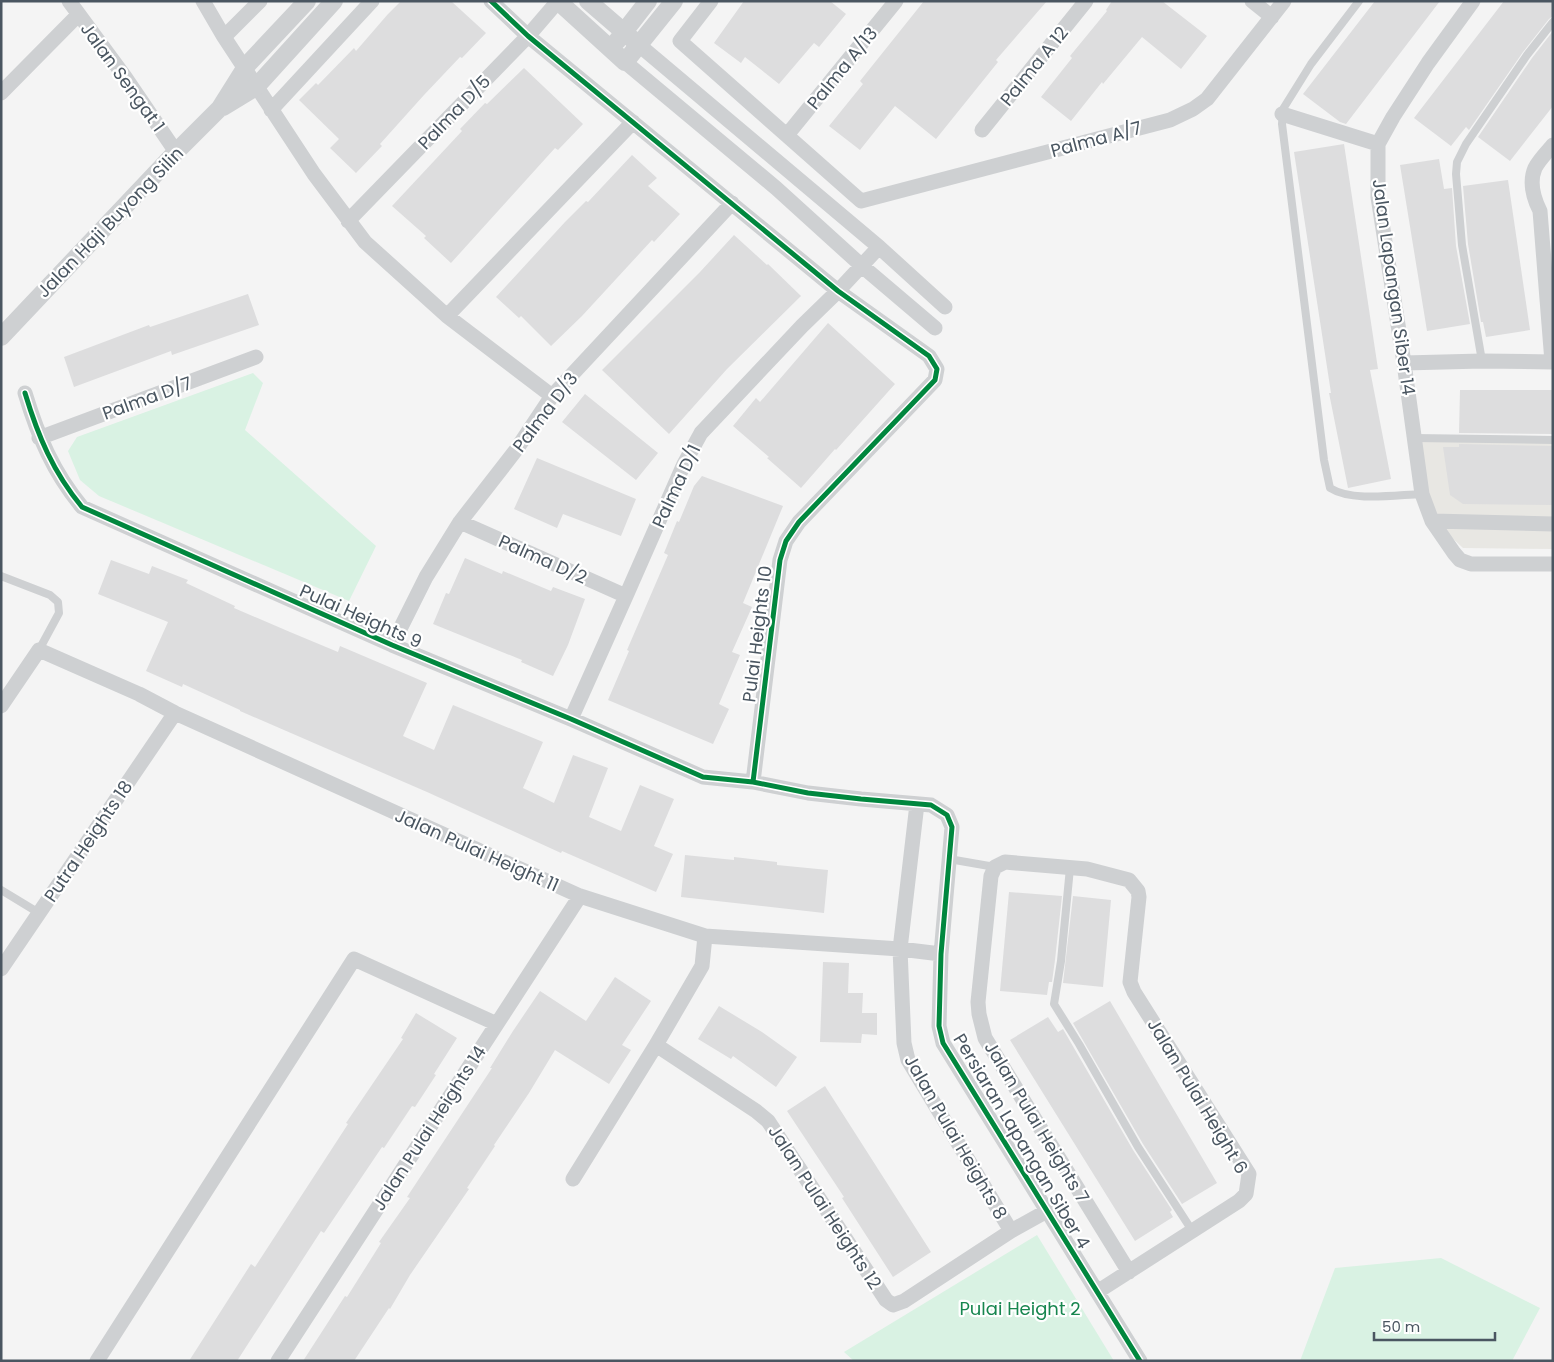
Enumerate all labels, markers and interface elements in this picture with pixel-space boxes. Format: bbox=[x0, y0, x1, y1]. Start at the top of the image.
street label: Jalan Sengat 1 bbox=[75, 17, 171, 137]
street label: Palma A/13 bbox=[801, 21, 883, 115]
street label: Palma A 12 bbox=[994, 21, 1074, 111]
street label: Palma D/5 bbox=[412, 69, 496, 155]
street label: Palma A/7 bbox=[1048, 115, 1144, 163]
street label: Jalan Haji Buyong Silin bbox=[31, 141, 189, 303]
street label: Jalan Lapangan Siber 14 bbox=[1366, 177, 1422, 397]
street label: Palma D/3 bbox=[507, 367, 583, 457]
street label: Palma D/7 bbox=[99, 370, 195, 426]
street label: Palma D/1 bbox=[646, 440, 706, 532]
street label: Palma D/2 bbox=[495, 528, 591, 590]
street label: Pulai Heights 10 bbox=[736, 564, 778, 704]
street label: Pulai Heights 9 bbox=[296, 578, 426, 654]
street label: Putra Heights 18 bbox=[38, 775, 138, 907]
street label: Jalan Pulai Height 11 bbox=[391, 803, 563, 897]
street label: Jalan Pulai Height 6 bbox=[1142, 1014, 1254, 1178]
street label: Persiaran Lapangan Siber 4 bbox=[948, 1029, 1096, 1253]
street label: Jalan Pulai Heights 7 bbox=[979, 1036, 1095, 1208]
street label: Jalan Pulai Heights 14 bbox=[366, 1041, 492, 1215]
street label: Jalan Pulai Heights 8 bbox=[899, 1050, 1013, 1224]
street label: Jalan Pulai Heights 12 bbox=[763, 1120, 887, 1294]
park label: Pulai Height 2 bbox=[959, 1296, 1081, 1321]
scale bar bbox=[1374, 1310, 1495, 1342]
text: 50 m bbox=[1382, 1316, 1420, 1337]

